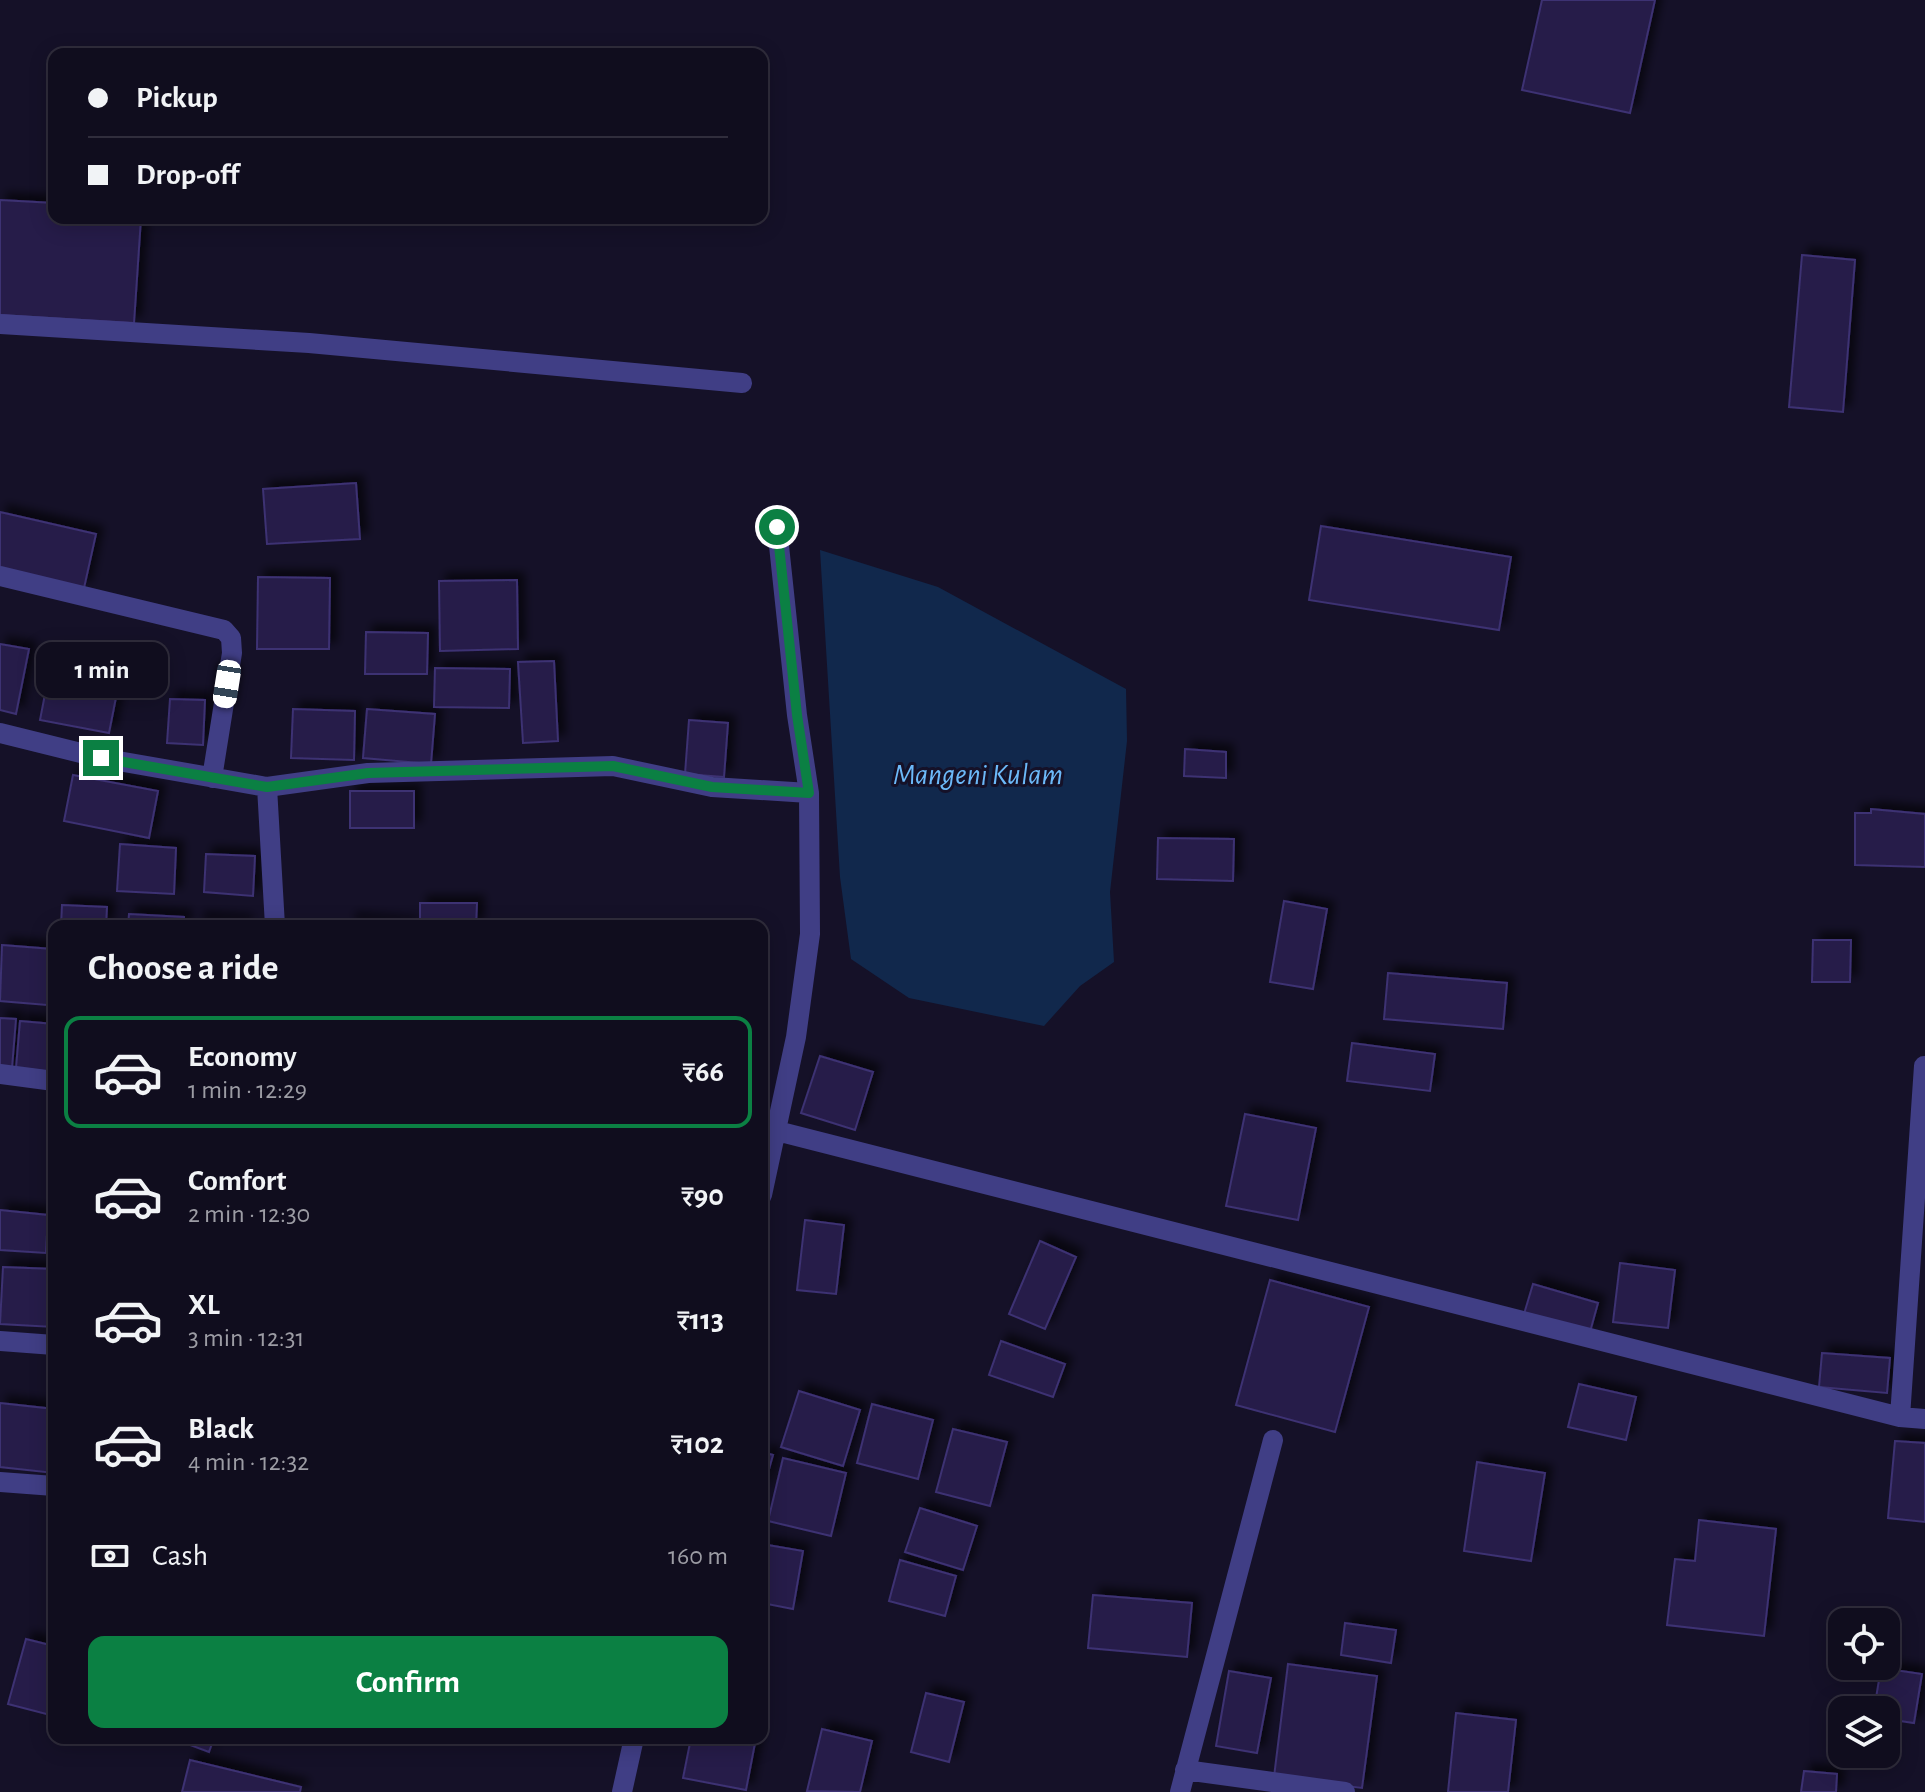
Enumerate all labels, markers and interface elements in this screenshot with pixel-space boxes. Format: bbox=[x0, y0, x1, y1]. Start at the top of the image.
text: Pickup bbox=[136, 83, 218, 113]
text: Drop-off bbox=[136, 160, 239, 190]
route start bbox=[759, 509, 795, 545]
callout: 1 min bbox=[35, 642, 167, 698]
text: 1 min bbox=[75, 657, 129, 683]
car bbox=[211, 658, 243, 710]
route end bbox=[83, 740, 119, 776]
water label: Mangeni Kulam bbox=[893, 760, 1063, 790]
text: Choose a ride bbox=[88, 950, 278, 986]
icon: car bbox=[92, 1036, 164, 1108]
text: Economy bbox=[188, 1042, 297, 1072]
text: ₹66 bbox=[682, 1057, 724, 1087]
text: 1 min · 12:29 bbox=[188, 1077, 307, 1103]
icon: car bbox=[92, 1160, 164, 1232]
text: Comfort bbox=[188, 1166, 287, 1196]
text: ₹90 bbox=[681, 1181, 724, 1211]
text: 2 min · 12:30 bbox=[188, 1201, 310, 1227]
icon: car bbox=[92, 1284, 164, 1356]
text: XL bbox=[188, 1290, 220, 1320]
text: ₹113 bbox=[677, 1305, 724, 1335]
text: 3 min · 12:31 bbox=[188, 1325, 304, 1351]
icon: car bbox=[92, 1408, 164, 1480]
text: Black bbox=[188, 1414, 254, 1444]
text: ₹102 bbox=[671, 1429, 724, 1459]
text: 4 min · 12:32 bbox=[188, 1449, 309, 1475]
icon: cash bbox=[88, 1534, 132, 1578]
text: Cash bbox=[152, 1541, 208, 1571]
text: 160 m bbox=[668, 1543, 728, 1569]
map controls bbox=[1828, 1608, 1900, 1768]
button: locate bbox=[1828, 1608, 1900, 1680]
button: Confirm bbox=[88, 1636, 728, 1728]
button: layers bbox=[1828, 1696, 1900, 1768]

